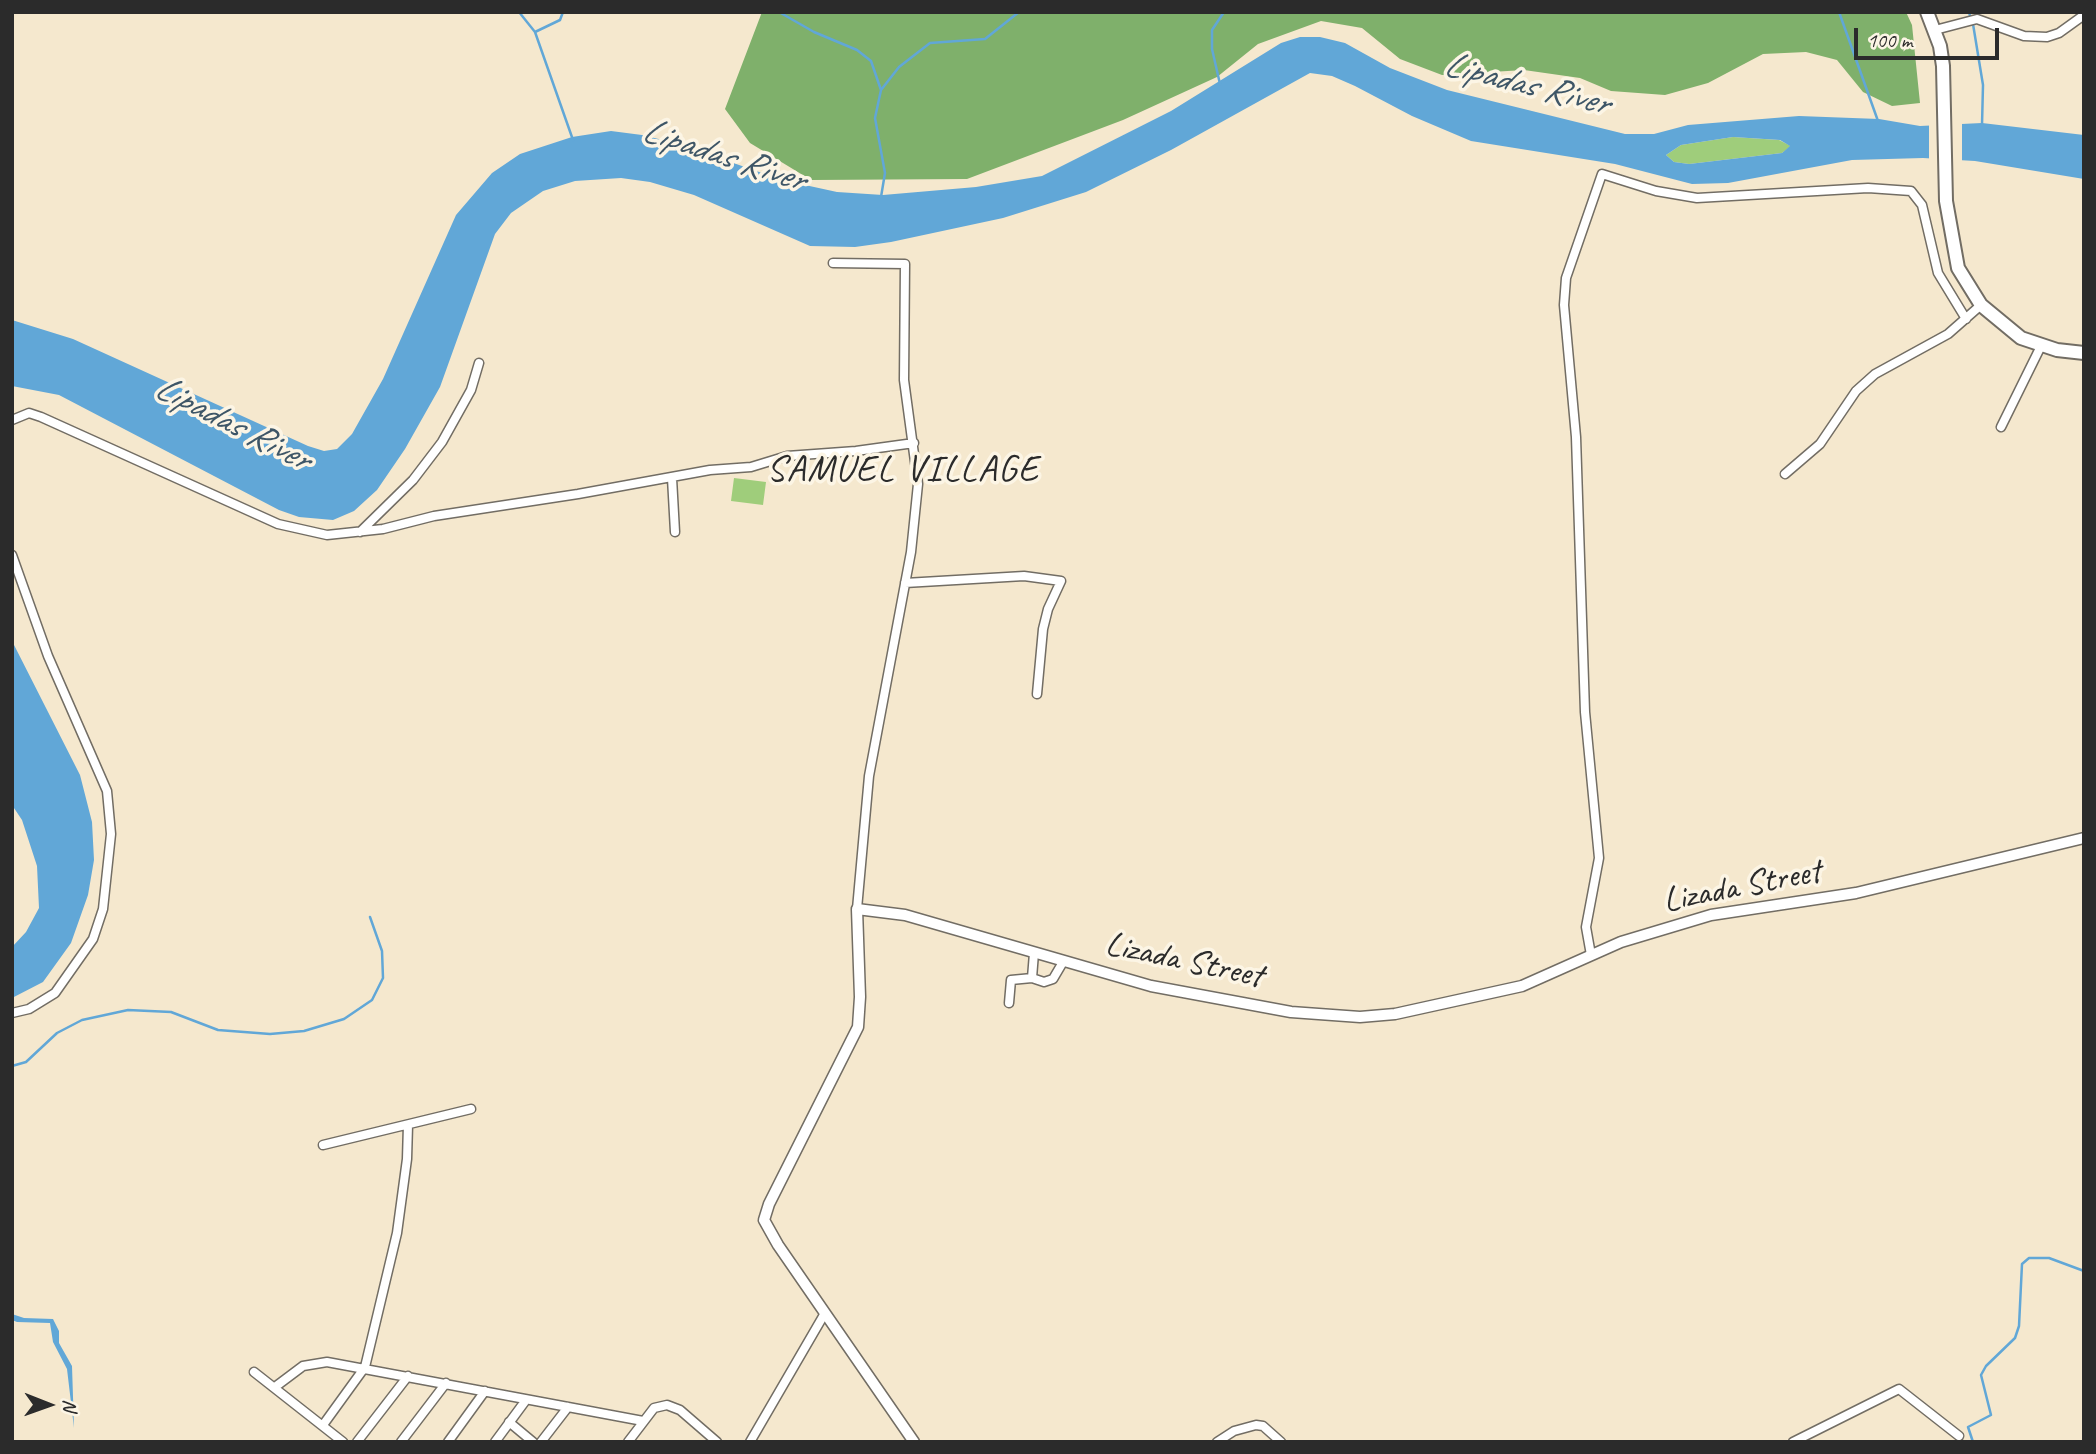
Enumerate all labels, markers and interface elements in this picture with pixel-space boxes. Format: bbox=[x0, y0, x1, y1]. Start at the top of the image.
scale bar bbox=[1858, 14, 2003, 58]
text: 100 m bbox=[1867, 27, 1912, 53]
water label: Lipadas River bbox=[1439, 43, 1613, 127]
water label: Lipadas River bbox=[636, 109, 810, 203]
water label: Lipadas River bbox=[147, 366, 317, 482]
district label: SAMUEL VILLAGE bbox=[769, 448, 1037, 492]
street label: Lizada Street bbox=[1660, 851, 1824, 923]
street label: Lizada Street bbox=[1102, 924, 1266, 998]
north arrow bbox=[14, 1370, 84, 1440]
text: N bbox=[58, 1399, 82, 1411]

